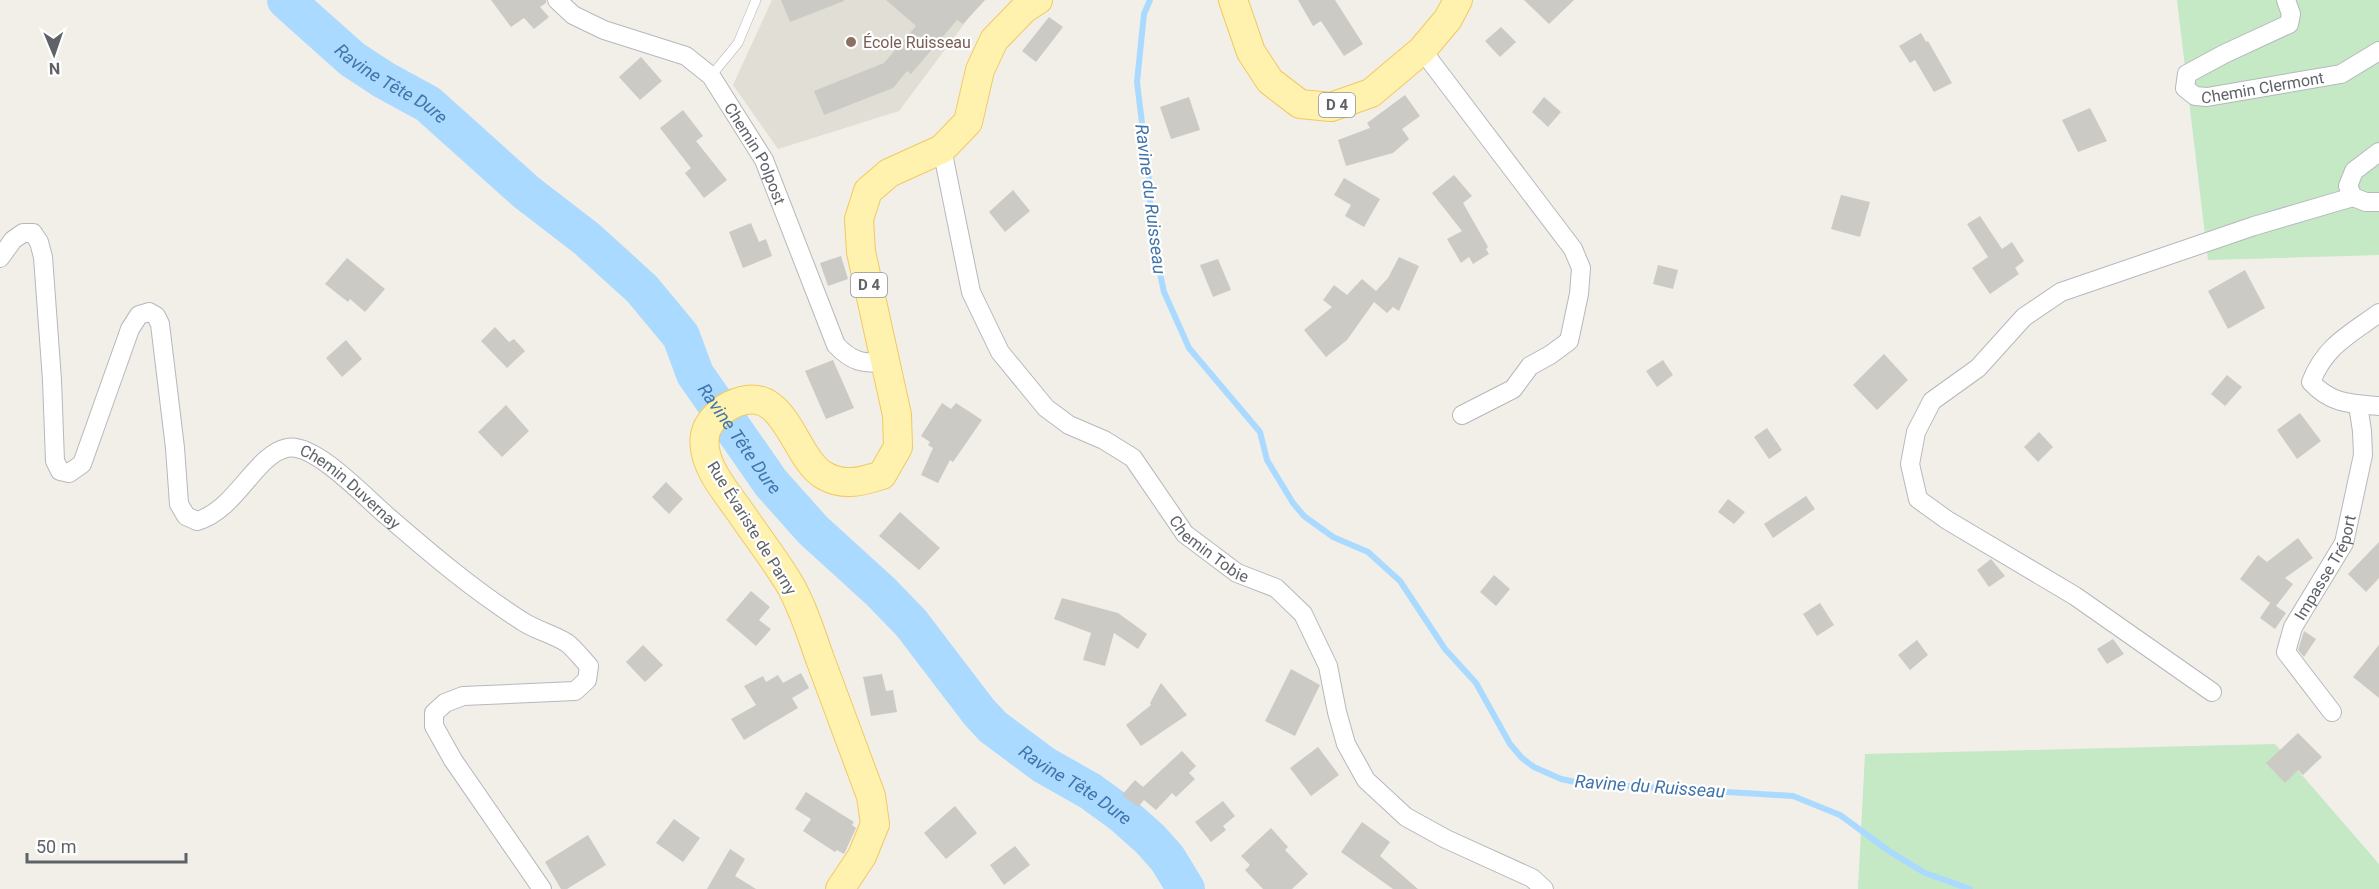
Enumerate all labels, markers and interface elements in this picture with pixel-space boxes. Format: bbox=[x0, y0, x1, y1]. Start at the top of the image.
north arrow bbox=[24, 24, 84, 84]
place label: École Ruisseau bbox=[863, 33, 971, 52]
marker: École Ruisseau bbox=[844, 35, 858, 49]
water label: Ravine Tête Dure bbox=[331, 39, 452, 127]
text: N bbox=[49, 59, 60, 78]
street label: Chemin Clermont bbox=[2201, 68, 2325, 107]
road number: D 4 bbox=[1319, 93, 1355, 117]
street label: Chemin Polpost bbox=[721, 99, 790, 207]
water label: Ravine du Ruisseau bbox=[1131, 123, 1171, 276]
road number: D 4 bbox=[851, 273, 887, 297]
water label: Ravine Tête Dure bbox=[694, 379, 786, 498]
street label: Chemin Duvernay bbox=[297, 440, 405, 533]
street label: Rue Évariste de Parny bbox=[703, 458, 801, 599]
street label: Chemin Tobie bbox=[1166, 512, 1251, 586]
street label: Impasse Tréport bbox=[2290, 513, 2359, 623]
water label: Ravine Tête Dure bbox=[1015, 740, 1136, 829]
water label: Ravine du Ruisseau bbox=[1574, 770, 1726, 802]
scale bar bbox=[27, 826, 186, 864]
text: 50 m bbox=[36, 836, 76, 857]

